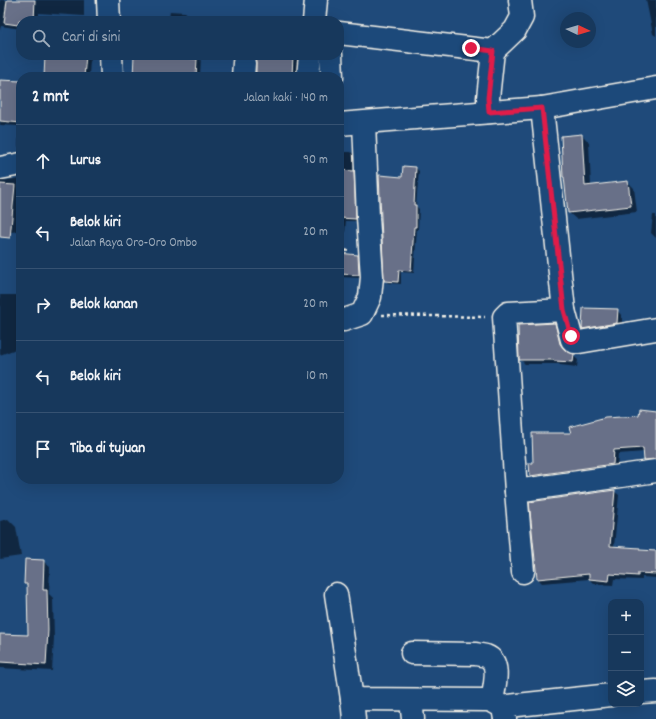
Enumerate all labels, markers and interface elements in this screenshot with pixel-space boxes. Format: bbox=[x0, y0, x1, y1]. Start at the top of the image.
north arrow bbox=[560, 12, 596, 48]
search box bbox=[16, 16, 344, 60]
icon: search bbox=[30, 27, 52, 49]
text: Cari di sini bbox=[62, 27, 120, 49]
route end bbox=[462, 39, 480, 57]
text: 2 mnt bbox=[32, 86, 69, 110]
text: Jalan kaki · 140 m bbox=[244, 89, 328, 108]
icon: ahead bbox=[32, 150, 54, 172]
text: Lurus bbox=[70, 150, 101, 172]
text: 90 m bbox=[303, 151, 328, 170]
text: Belok kiri bbox=[70, 212, 121, 234]
icon: left bbox=[32, 222, 54, 244]
text: 20 m bbox=[303, 223, 328, 242]
text: Jalan Raya Oro-Oro Ombo bbox=[70, 234, 197, 253]
icon: right bbox=[32, 294, 54, 316]
text: Belok kanan bbox=[70, 294, 138, 316]
text: 20 m bbox=[303, 295, 328, 314]
route start bbox=[562, 327, 580, 345]
icon: left bbox=[32, 366, 54, 388]
text: Belok kiri bbox=[70, 366, 121, 388]
text: 10 m bbox=[306, 367, 328, 386]
icon: arrive bbox=[32, 438, 54, 460]
text: Tiba di tujuan bbox=[70, 438, 145, 460]
map controls bbox=[608, 599, 644, 707]
button: + bbox=[608, 599, 644, 635]
button: − bbox=[608, 635, 644, 671]
button: layers bbox=[608, 671, 644, 707]

